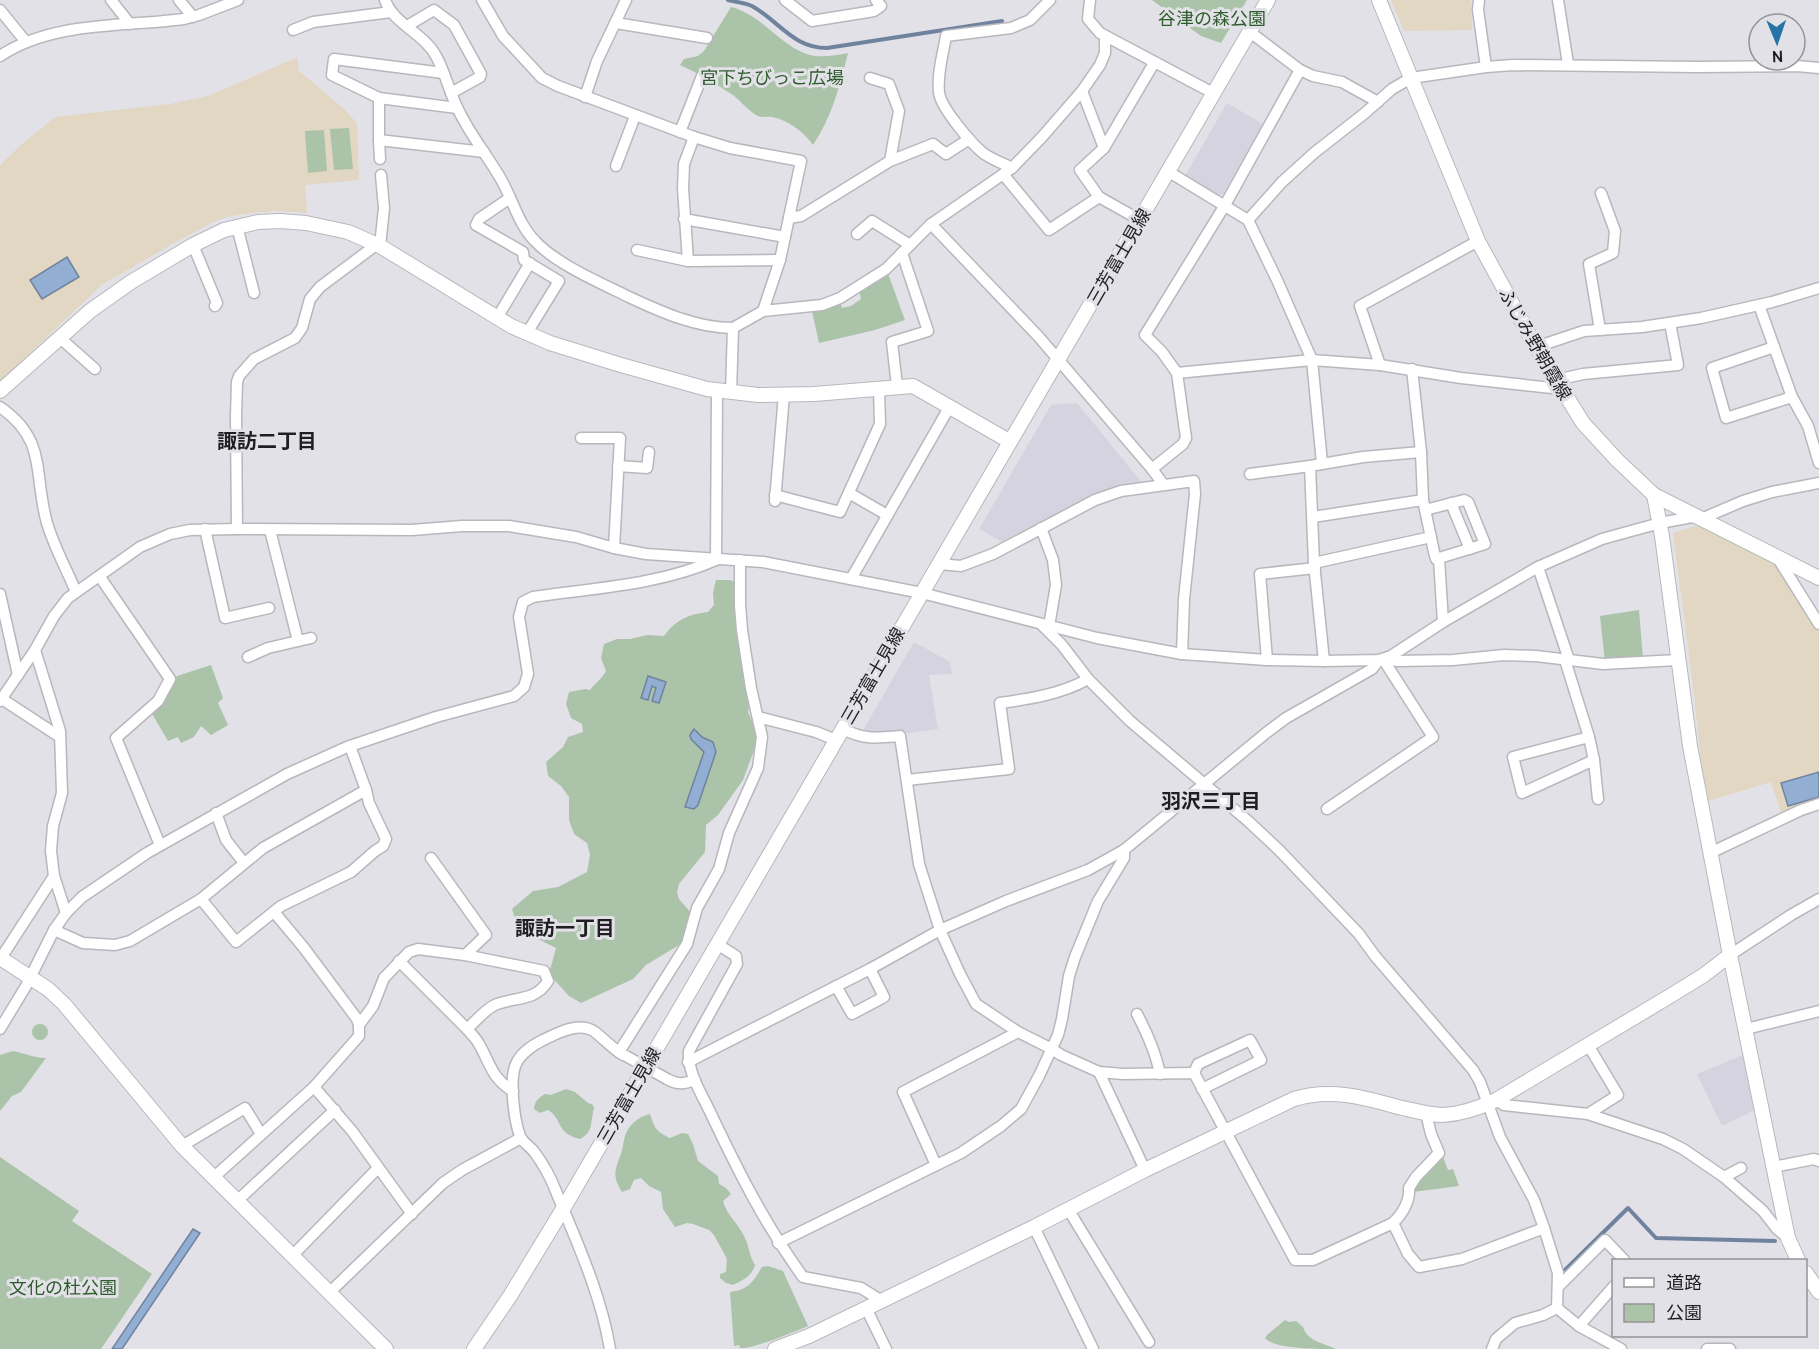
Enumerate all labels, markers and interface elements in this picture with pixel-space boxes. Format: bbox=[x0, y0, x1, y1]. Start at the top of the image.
park label: 谷津の森公園 bbox=[1158, 8, 1266, 30]
north arrow bbox=[1747, 12, 1807, 72]
text: N bbox=[1772, 47, 1783, 66]
park label: 宮下ちびっこ広場 bbox=[700, 67, 844, 89]
street label: 三芳富士見線 bbox=[1082, 205, 1156, 309]
street label: ふじみ野朝霞線 bbox=[1494, 284, 1576, 404]
district label: 諏訪二丁目 bbox=[217, 429, 317, 453]
street label: 三芳富士見線 bbox=[836, 624, 910, 728]
district label: 羽沢三丁目 bbox=[1161, 789, 1261, 813]
district label: 諏訪一丁目 bbox=[515, 916, 615, 940]
street label: 三芳富士見線 bbox=[592, 1044, 666, 1148]
legend bbox=[1612, 1259, 1807, 1337]
text: 道路 bbox=[1666, 1272, 1702, 1294]
park label: 文化の杜公園 bbox=[9, 1277, 117, 1299]
text: 公園 bbox=[1666, 1302, 1702, 1324]

